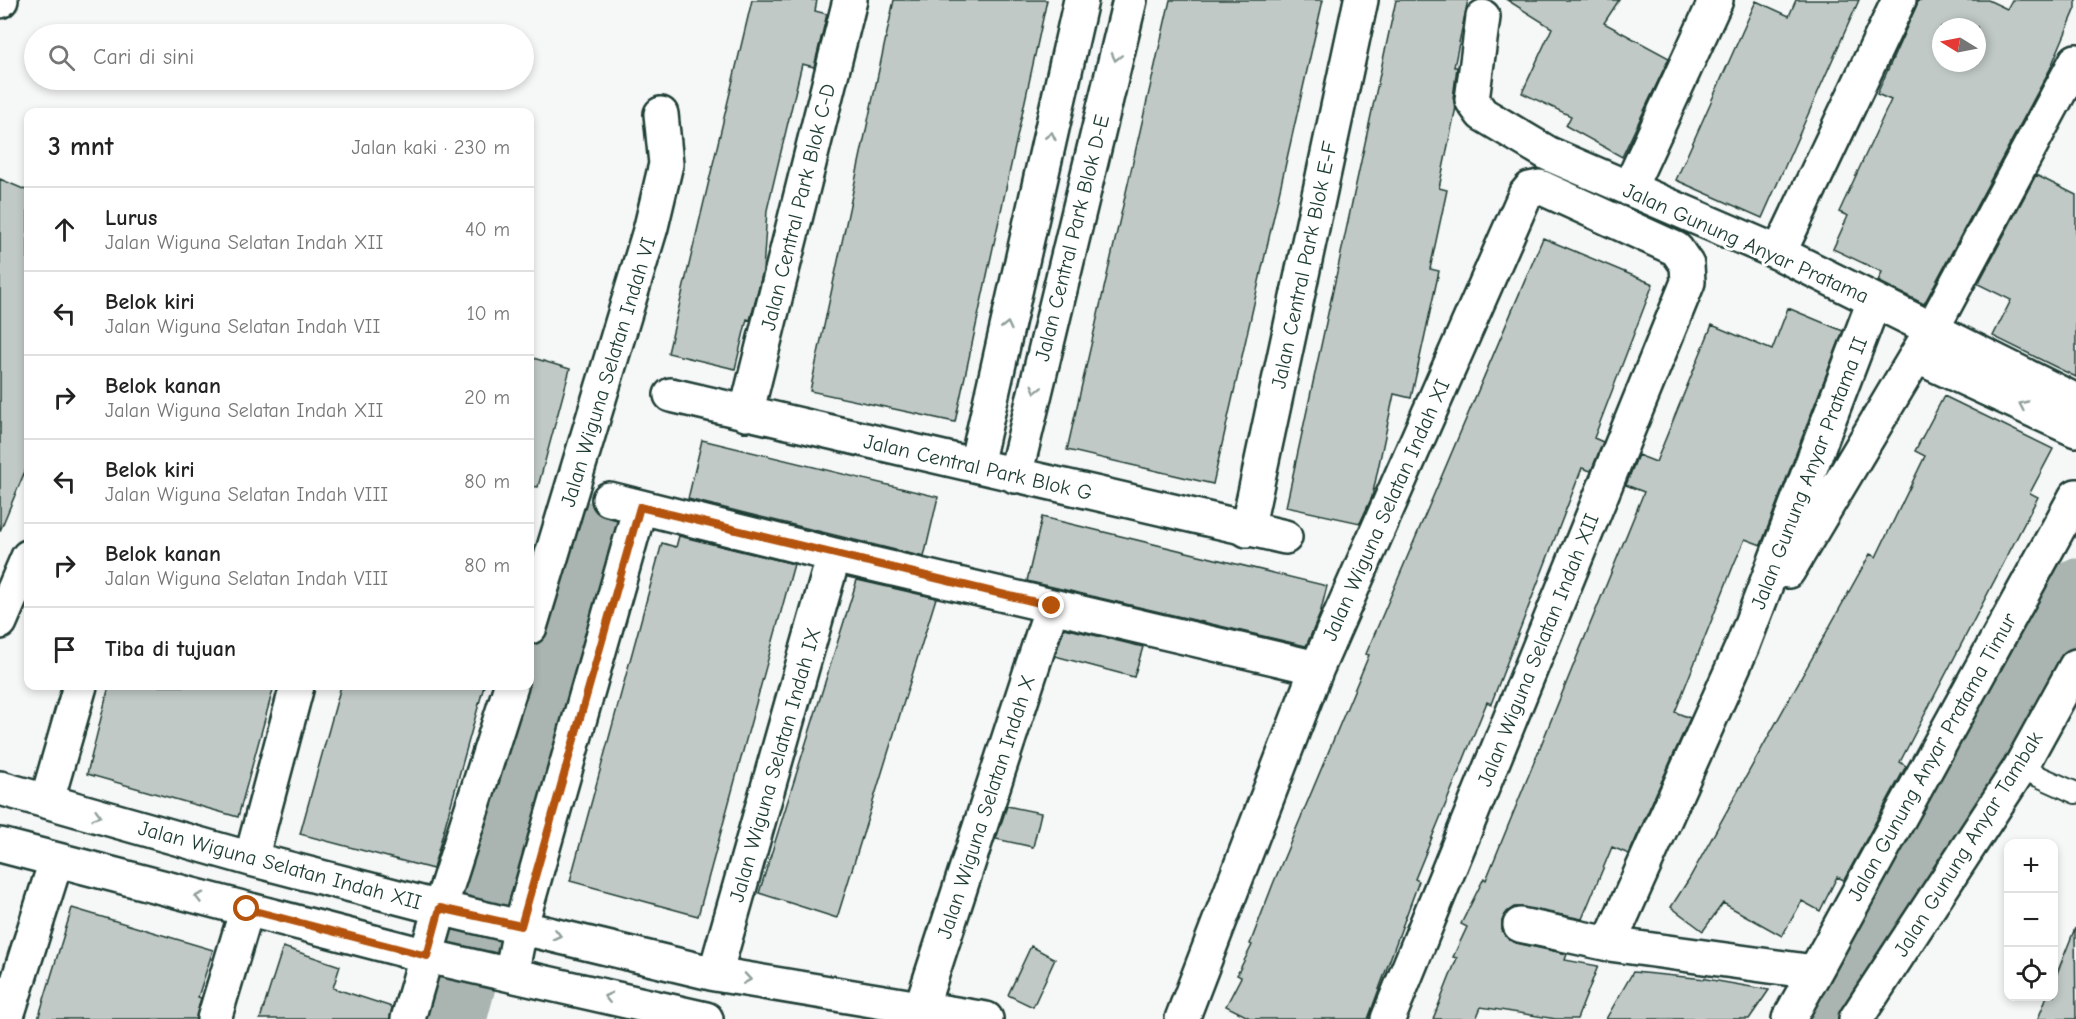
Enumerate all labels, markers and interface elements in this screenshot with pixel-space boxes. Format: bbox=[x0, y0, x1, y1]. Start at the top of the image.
north arrow bbox=[1932, 18, 1986, 72]
search box bbox=[24, 24, 534, 90]
icon: search bbox=[45, 41, 78, 74]
text: Cari di sini bbox=[93, 44, 194, 70]
one-way arrow bbox=[1110, 52, 1123, 62]
street label: Jalan Central Park Blok C-D bbox=[756, 81, 840, 333]
street label: Jalan Central Park Blok D-E bbox=[1030, 112, 1114, 364]
one-way arrow bbox=[1043, 131, 1056, 141]
text: 3 mnt bbox=[48, 132, 113, 162]
text: Jalan kaki · 230 m bbox=[351, 136, 510, 159]
street label: Jalan Central Park Blok E-F bbox=[1266, 139, 1342, 391]
street label: Jalan Gunung Anyar Pratama bbox=[1619, 178, 1873, 308]
text: Lurus bbox=[105, 205, 157, 231]
icon: ahead bbox=[48, 213, 81, 246]
text: 40 m bbox=[465, 218, 510, 241]
text: Jalan Wiguna Selatan Indah XII bbox=[105, 231, 383, 254]
street label: Jalan Wiguna Selatan Indah VI bbox=[555, 234, 661, 510]
text: Belok kiri bbox=[105, 289, 195, 315]
icon: left bbox=[48, 297, 81, 330]
text: 10 m bbox=[467, 302, 510, 325]
text: Jalan Wiguna Selatan Indah VII bbox=[105, 315, 380, 338]
one-way arrow bbox=[1000, 321, 1013, 331]
street label: Jalan Gunung Anyar Pratama II bbox=[1746, 333, 1872, 613]
text: Belok kanan bbox=[105, 373, 221, 399]
street label: Jalan Wiguna Selatan Indah XI bbox=[1317, 375, 1455, 645]
icon: right bbox=[48, 381, 81, 414]
one-way arrow bbox=[1030, 384, 1043, 394]
text: 20 m bbox=[464, 386, 510, 409]
text: Jalan Wiguna Selatan Indah XII bbox=[105, 399, 383, 422]
one-way arrow bbox=[2018, 401, 2029, 413]
street label: Jalan Central Park Blok G bbox=[861, 429, 1095, 505]
text: Belok kiri bbox=[105, 457, 195, 483]
icon: left bbox=[48, 465, 81, 498]
text: 80 m bbox=[464, 470, 510, 493]
text: Jalan Wiguna Selatan Indah VIII bbox=[105, 483, 388, 506]
street label: Jalan Wiguna Selatan Indah XII bbox=[1472, 510, 1604, 790]
text: Belok kanan bbox=[105, 541, 221, 567]
icon: right bbox=[48, 549, 81, 582]
text: 80 m bbox=[464, 554, 510, 577]
text: Jalan Wiguna Selatan Indah VIII bbox=[105, 567, 388, 590]
route end bbox=[1038, 592, 1064, 618]
street label: Jalan Gunung Anyar Pratama Timur bbox=[1843, 608, 2022, 905]
street label: Jalan Wiguna Selatan Indah IX bbox=[724, 625, 826, 905]
icon: arrive bbox=[48, 633, 81, 666]
text: Tiba di tujuan bbox=[105, 636, 236, 662]
street label: Jalan Wiguna Selatan Indah X bbox=[932, 672, 1040, 942]
street label: Jalan Gunung Anyar Tambak bbox=[1889, 727, 2047, 961]
one-way arrow bbox=[91, 808, 102, 820]
street label: Jalan Wiguna Selatan Indah XII bbox=[136, 816, 424, 914]
map controls bbox=[2004, 839, 2058, 1001]
button: + bbox=[2004, 839, 2058, 893]
one-way arrow bbox=[194, 892, 204, 905]
button: − bbox=[2004, 893, 2058, 947]
route start bbox=[233, 895, 259, 921]
one-way arrow bbox=[552, 927, 562, 940]
button: locate bbox=[2004, 947, 2058, 1001]
one-way arrow bbox=[742, 973, 752, 985]
one-way arrow bbox=[604, 991, 614, 1004]

